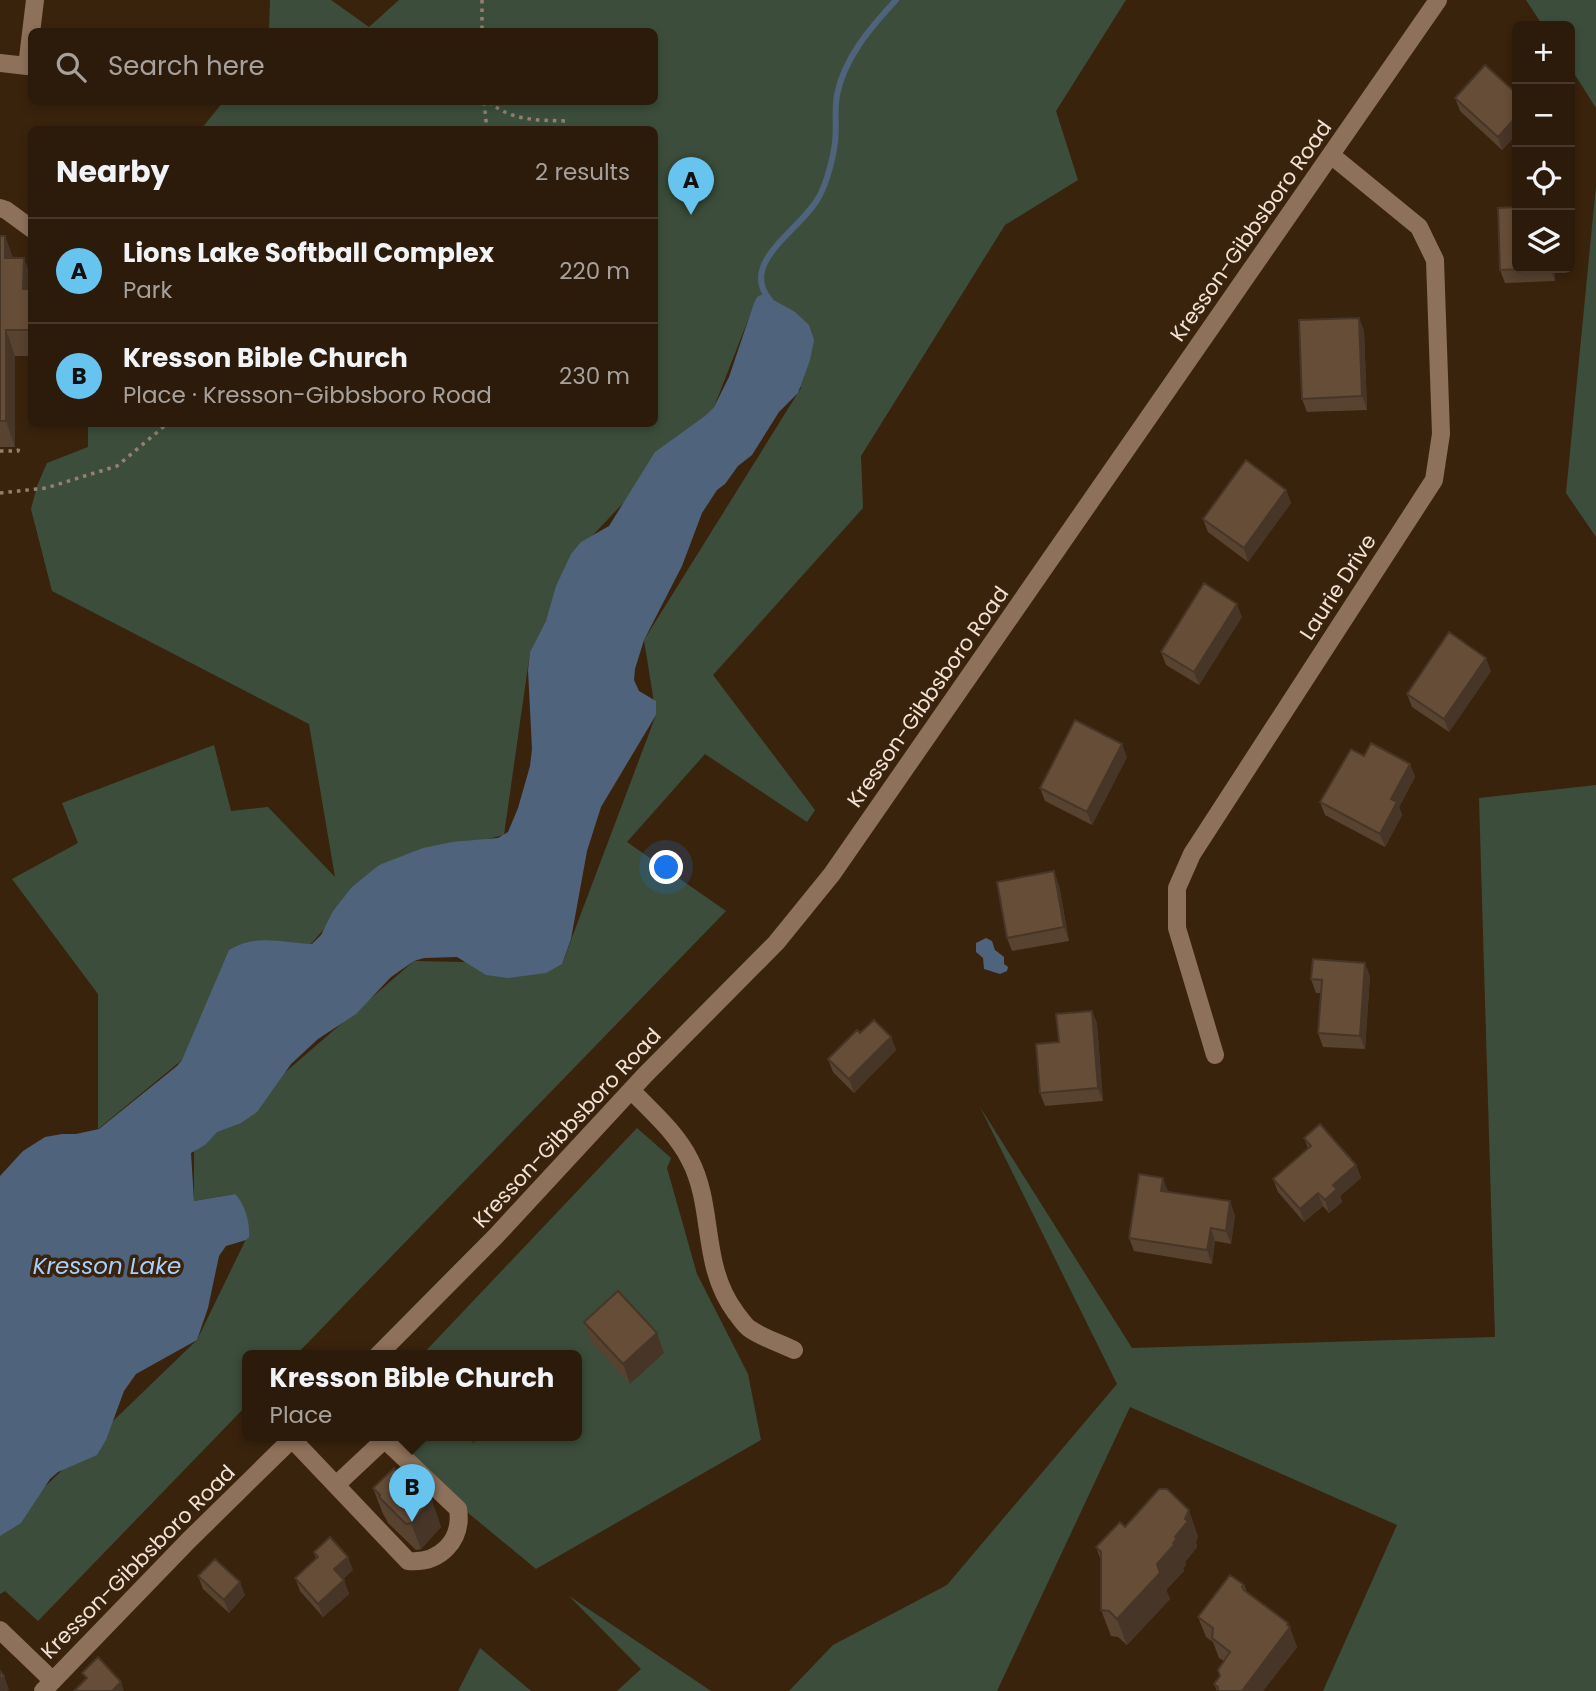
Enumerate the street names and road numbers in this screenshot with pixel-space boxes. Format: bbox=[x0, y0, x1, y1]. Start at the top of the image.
street label: Kresson-Gibbsboro Road bbox=[1163, 114, 1338, 347]
street label: Laurie Drive bbox=[1292, 528, 1383, 645]
street label: Kresson-Gibbsboro Road bbox=[840, 580, 1015, 813]
street label: Kresson-Gibbsboro Road bbox=[466, 1021, 667, 1234]
street label: Kresson-Gibbsboro Road bbox=[34, 1458, 241, 1665]

